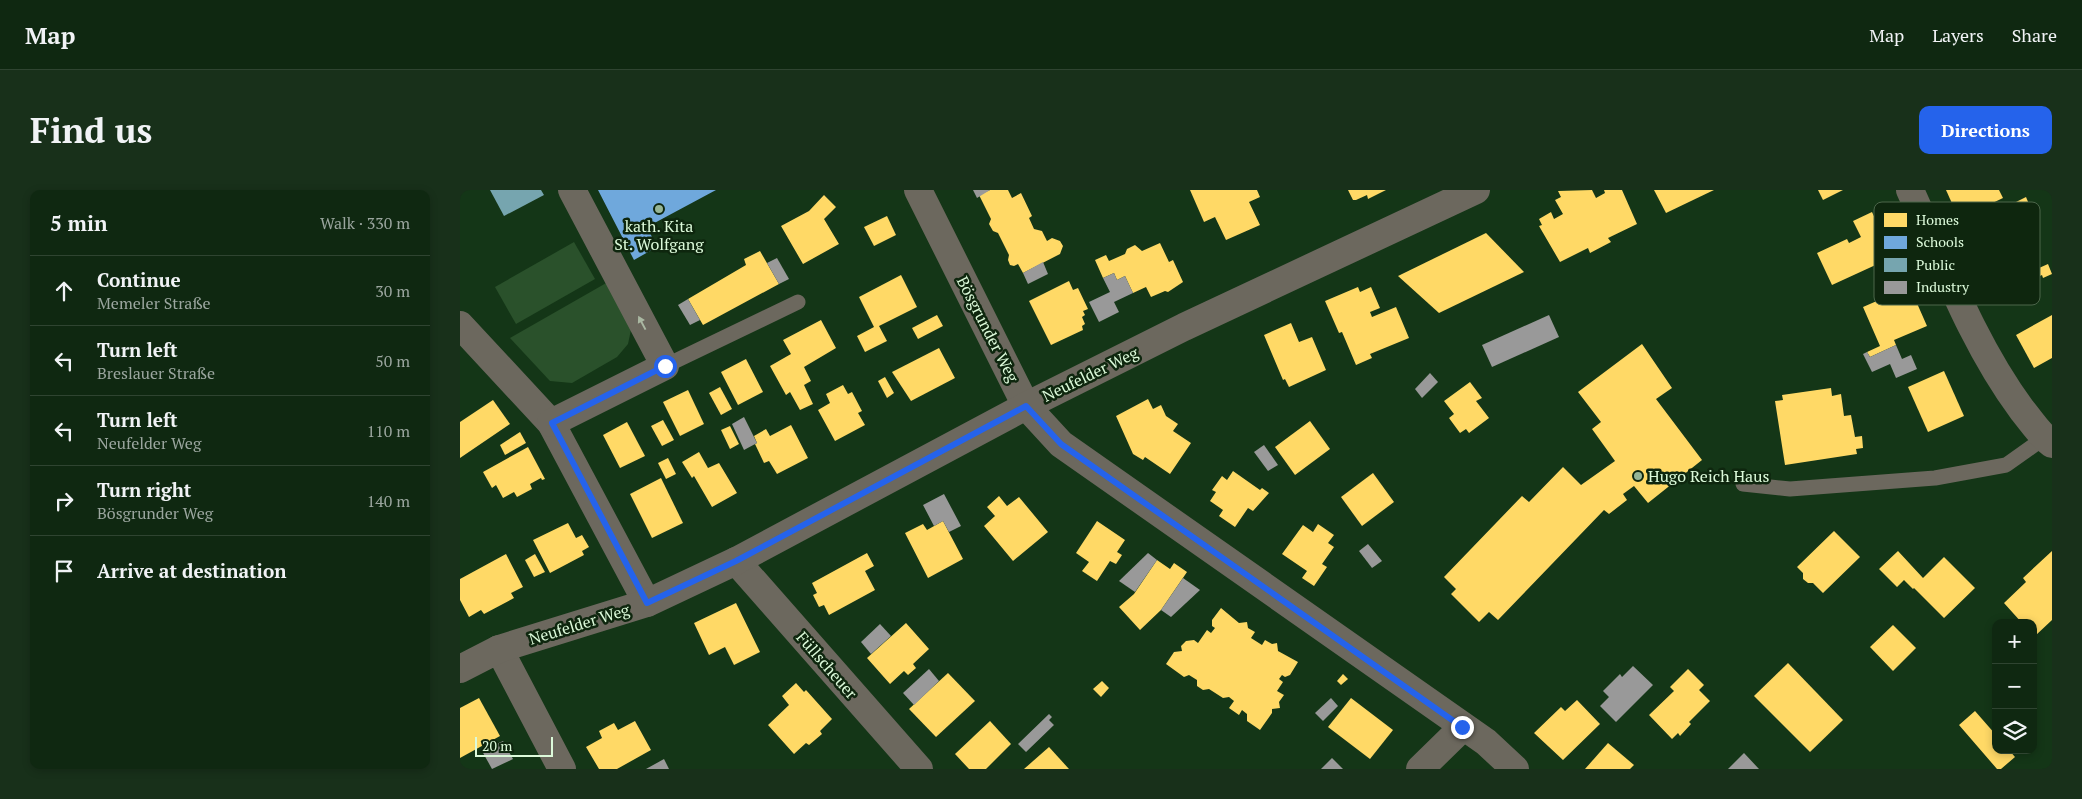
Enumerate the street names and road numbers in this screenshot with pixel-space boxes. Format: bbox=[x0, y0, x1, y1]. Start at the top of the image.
street label: Bösgrunder Weg bbox=[952, 272, 1024, 386]
street label: Neufelder Weg bbox=[1038, 341, 1142, 407]
street label: Neufelder Weg bbox=[526, 598, 633, 650]
street label: Füllscheuer bbox=[792, 627, 863, 704]

